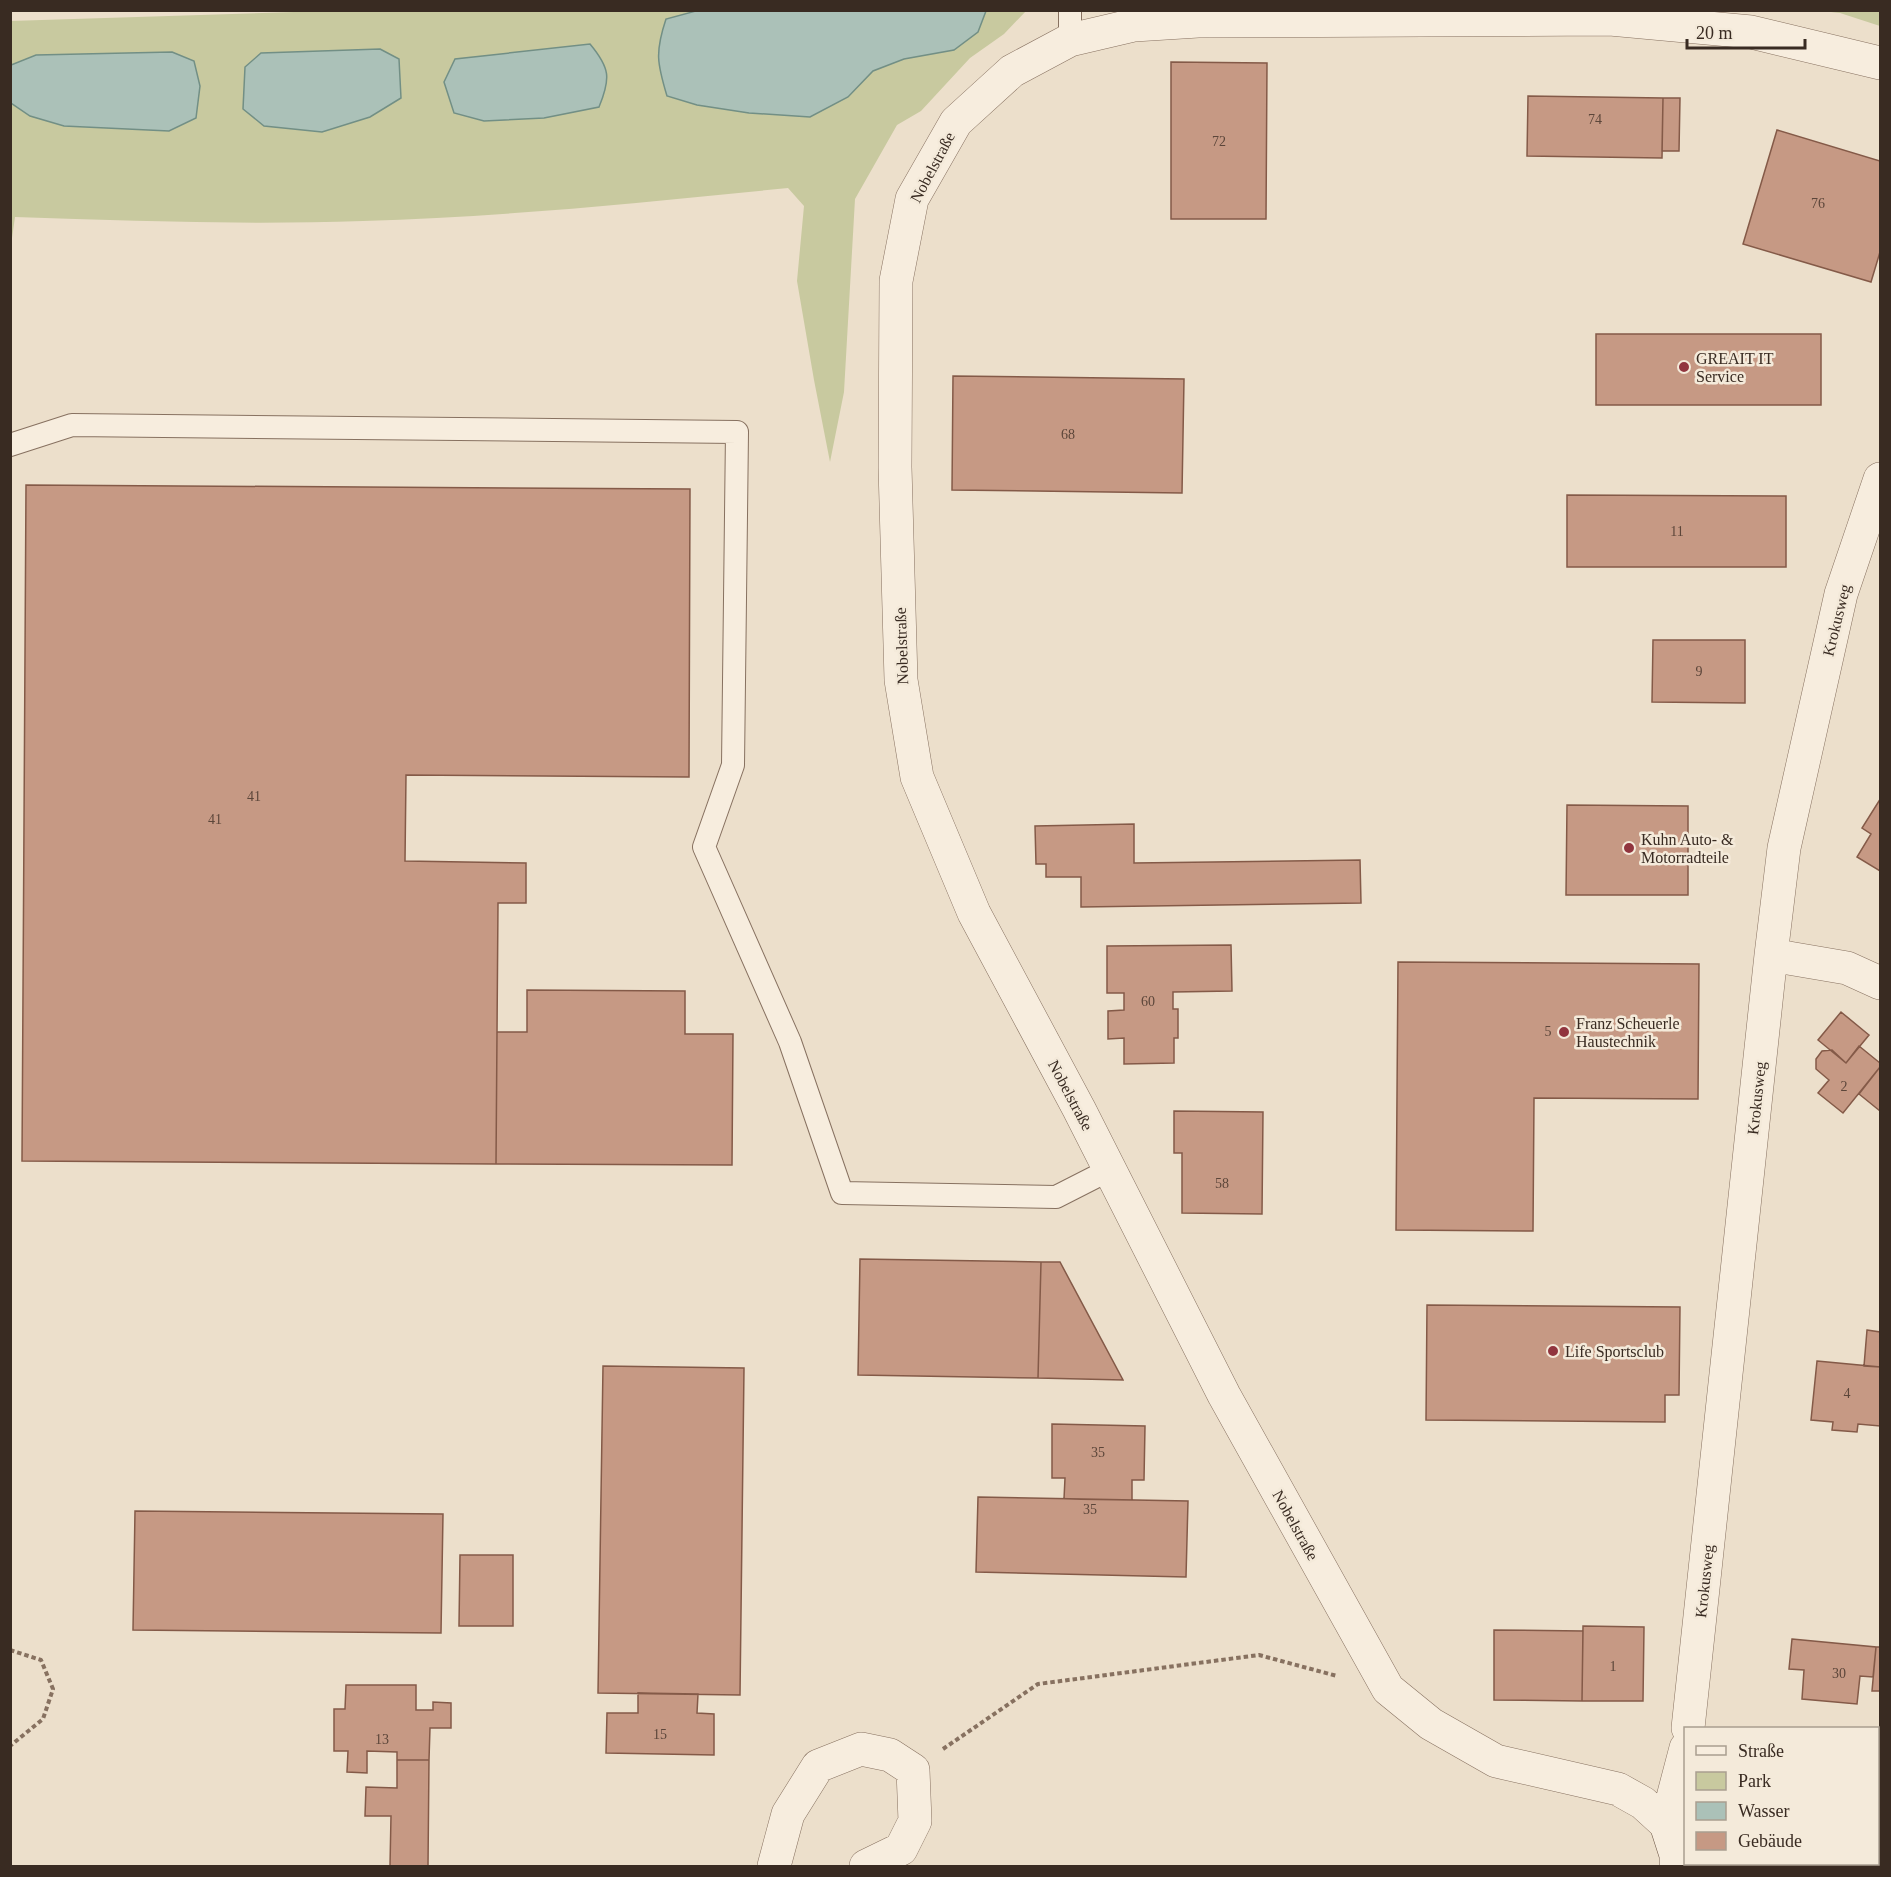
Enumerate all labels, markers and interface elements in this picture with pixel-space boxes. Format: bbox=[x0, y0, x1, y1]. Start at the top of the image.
scale bar bbox=[1687, 12, 1806, 50]
text: 20 m bbox=[1696, 23, 1733, 43]
house number: 74 bbox=[1588, 112, 1602, 127]
street label: Nobelstraße bbox=[907, 129, 958, 205]
house number: 72 bbox=[1212, 134, 1226, 149]
house number: 76 bbox=[1811, 196, 1825, 211]
place label: GREAIT IT Service bbox=[1696, 350, 1774, 385]
marker: GREAIT IT Service bbox=[1677, 360, 1691, 374]
house number: 68 bbox=[1061, 427, 1075, 442]
house number: 11 bbox=[1670, 524, 1684, 539]
street label: Krokusweg bbox=[1819, 582, 1855, 658]
street label: Nobelstraße bbox=[892, 607, 911, 685]
house number: 9 bbox=[1696, 664, 1703, 679]
house number: 41 bbox=[247, 789, 261, 804]
house number: 41 bbox=[208, 812, 222, 827]
place label: Kuhn Auto- & Motorradteile bbox=[1641, 831, 1734, 866]
marker: Kuhn Auto- & Motorradteile bbox=[1622, 841, 1636, 855]
house number: 60 bbox=[1141, 994, 1155, 1009]
place label: Franz Scheuerle Haustechnik bbox=[1576, 1015, 1680, 1050]
house number: 5 bbox=[1545, 1024, 1552, 1039]
marker: Franz Scheuerle Haustechnik bbox=[1557, 1025, 1571, 1039]
street label: Nobelstraße bbox=[1045, 1057, 1096, 1133]
street label: Krokusweg bbox=[1744, 1060, 1770, 1136]
house number: 2 bbox=[1841, 1079, 1848, 1094]
house number: 58 bbox=[1215, 1176, 1229, 1191]
place label: Life Sportsclub bbox=[1565, 1343, 1664, 1361]
marker: Life Sportsclub bbox=[1546, 1344, 1560, 1358]
house number: 4 bbox=[1844, 1386, 1851, 1401]
house number: 35 bbox=[1091, 1445, 1105, 1460]
street label: Nobelstraße bbox=[1269, 1487, 1322, 1563]
house number: 35 bbox=[1083, 1502, 1097, 1517]
street label: Krokusweg bbox=[1692, 1543, 1718, 1619]
house number: 1 bbox=[1610, 1659, 1617, 1674]
house number: 30 bbox=[1832, 1666, 1846, 1681]
house number: 15 bbox=[653, 1727, 667, 1742]
legend bbox=[1684, 1727, 1879, 1865]
house number: 13 bbox=[375, 1732, 389, 1747]
text: Straße bbox=[1738, 1741, 1784, 1761]
text: Park bbox=[1738, 1771, 1771, 1791]
text: Wasser bbox=[1738, 1801, 1790, 1821]
text: Gebäude bbox=[1738, 1831, 1802, 1851]

